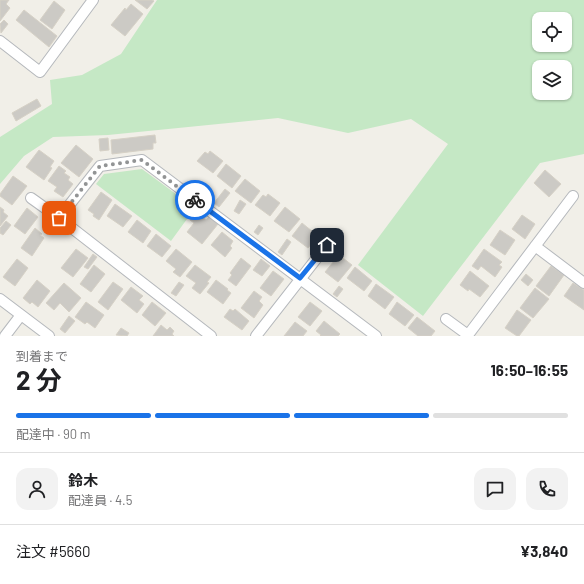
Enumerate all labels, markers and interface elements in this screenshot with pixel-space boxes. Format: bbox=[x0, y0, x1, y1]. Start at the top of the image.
map controls bbox=[532, 12, 572, 100]
button: locate bbox=[532, 12, 572, 52]
button: layers bbox=[532, 60, 572, 100]
courier bbox=[175, 180, 215, 220]
icon: bike bbox=[184, 189, 206, 211]
pin bbox=[42, 201, 76, 235]
icon: bag bbox=[48, 207, 70, 229]
pin bbox=[310, 228, 344, 262]
icon: home bbox=[316, 234, 338, 256]
text: 到着まで bbox=[16, 348, 68, 364]
text: 16:50–16:55 bbox=[490, 361, 568, 379]
text: 2 分 bbox=[16, 364, 62, 395]
text: 配達中 · 90 m bbox=[16, 426, 90, 442]
button: person bbox=[16, 468, 58, 510]
button: chat bbox=[474, 468, 516, 510]
button: phone bbox=[526, 468, 568, 510]
text: 鈴木 bbox=[68, 471, 98, 489]
text: 配達員 · 4.5 bbox=[68, 492, 132, 508]
text: 注文 #5660 bbox=[16, 542, 91, 560]
text: ¥3,840 bbox=[520, 542, 568, 560]

